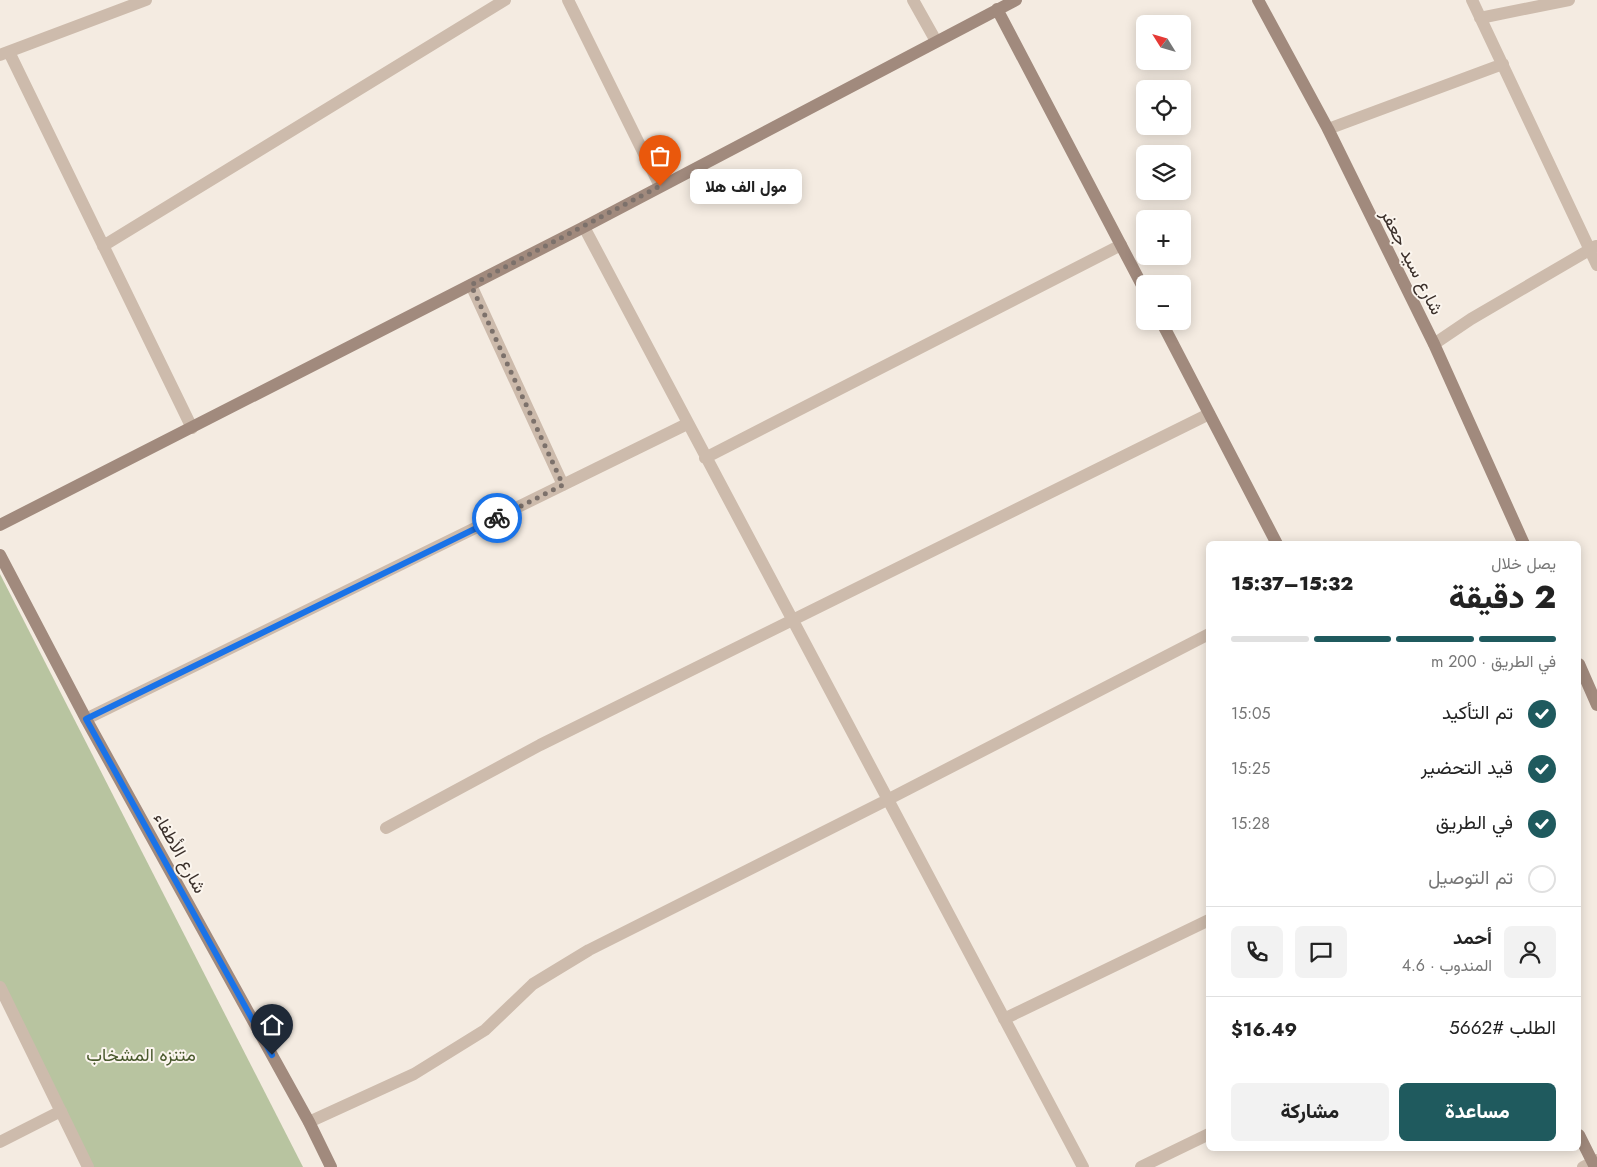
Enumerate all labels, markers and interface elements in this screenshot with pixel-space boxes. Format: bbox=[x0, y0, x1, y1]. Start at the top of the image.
north arrow bbox=[1136, 15, 1191, 70]
map controls bbox=[1136, 15, 1191, 330]
button: locate bbox=[1136, 80, 1191, 135]
pin bbox=[639, 135, 681, 186]
icon: bag bbox=[646, 142, 674, 170]
button: layers bbox=[1136, 145, 1191, 200]
callout: مول الف هلا bbox=[690, 168, 802, 204]
text: مول الف هلا bbox=[705, 175, 787, 198]
street label: شارع سيد جعفر bbox=[1374, 204, 1450, 319]
button: + bbox=[1136, 210, 1191, 265]
button: − bbox=[1136, 275, 1191, 330]
courier bbox=[472, 493, 522, 543]
icon: bike bbox=[483, 504, 511, 532]
text: يصل خلال bbox=[1491, 552, 1556, 575]
text: 15:32–15:37 bbox=[1231, 570, 1353, 597]
text: 2 دقيقة bbox=[1449, 574, 1556, 620]
text: في الطريق · 200 m bbox=[1431, 650, 1556, 673]
text: تم التأكيد bbox=[1442, 699, 1513, 726]
icon: check bbox=[1528, 700, 1556, 728]
text: 15:05 bbox=[1231, 702, 1271, 725]
text: قيد التحضير bbox=[1421, 754, 1513, 781]
icon: check bbox=[1528, 755, 1556, 783]
text: 15:25 bbox=[1231, 757, 1270, 780]
street label: شارع الأطفاء bbox=[147, 808, 213, 898]
text: في الطريق bbox=[1436, 809, 1513, 836]
icon: check bbox=[1528, 810, 1556, 838]
text: 15:28 bbox=[1231, 812, 1270, 835]
text: تم التوصيل bbox=[1428, 864, 1513, 891]
text: أحمد bbox=[1453, 924, 1492, 951]
button: phone bbox=[1231, 926, 1283, 978]
button: chat bbox=[1295, 926, 1347, 978]
button: person bbox=[1504, 926, 1556, 978]
text: المندوب · 4.6 bbox=[1402, 954, 1492, 977]
pin bbox=[251, 1004, 293, 1055]
icon: home bbox=[258, 1011, 286, 1039]
text: الطلب #5662 bbox=[1449, 1014, 1556, 1041]
text: $16.49 bbox=[1231, 1016, 1297, 1043]
park label: متنزه المشخاب bbox=[86, 1042, 196, 1068]
button: مشاركة bbox=[1231, 1083, 1389, 1141]
button: مساعدة bbox=[1399, 1083, 1556, 1141]

